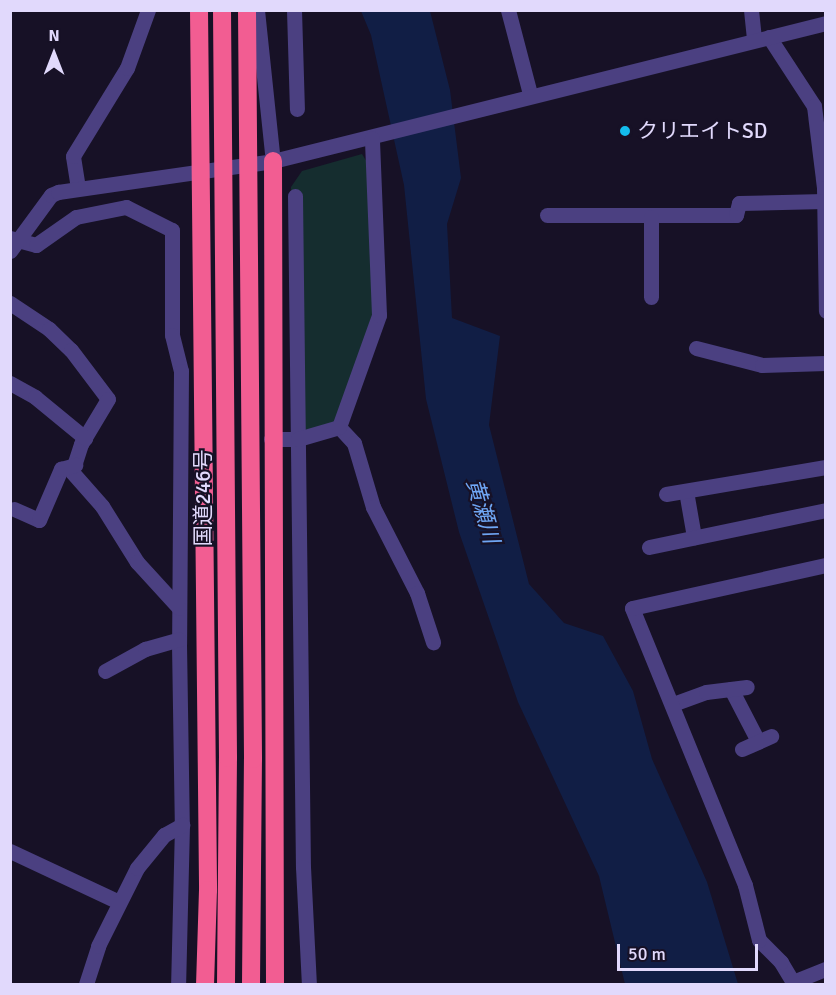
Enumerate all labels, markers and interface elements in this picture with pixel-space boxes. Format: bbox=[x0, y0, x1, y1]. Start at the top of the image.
north arrow bbox=[24, 24, 84, 84]
text: N bbox=[48, 26, 60, 46]
place label: クリエイトSD bbox=[637, 118, 767, 144]
marker: クリエイトSD bbox=[618, 124, 632, 138]
street label: 国道246号 bbox=[190, 449, 216, 547]
water label: 黄瀬川 bbox=[461, 476, 505, 546]
scale bar bbox=[620, 932, 761, 970]
text: 50 m bbox=[628, 943, 666, 965]

